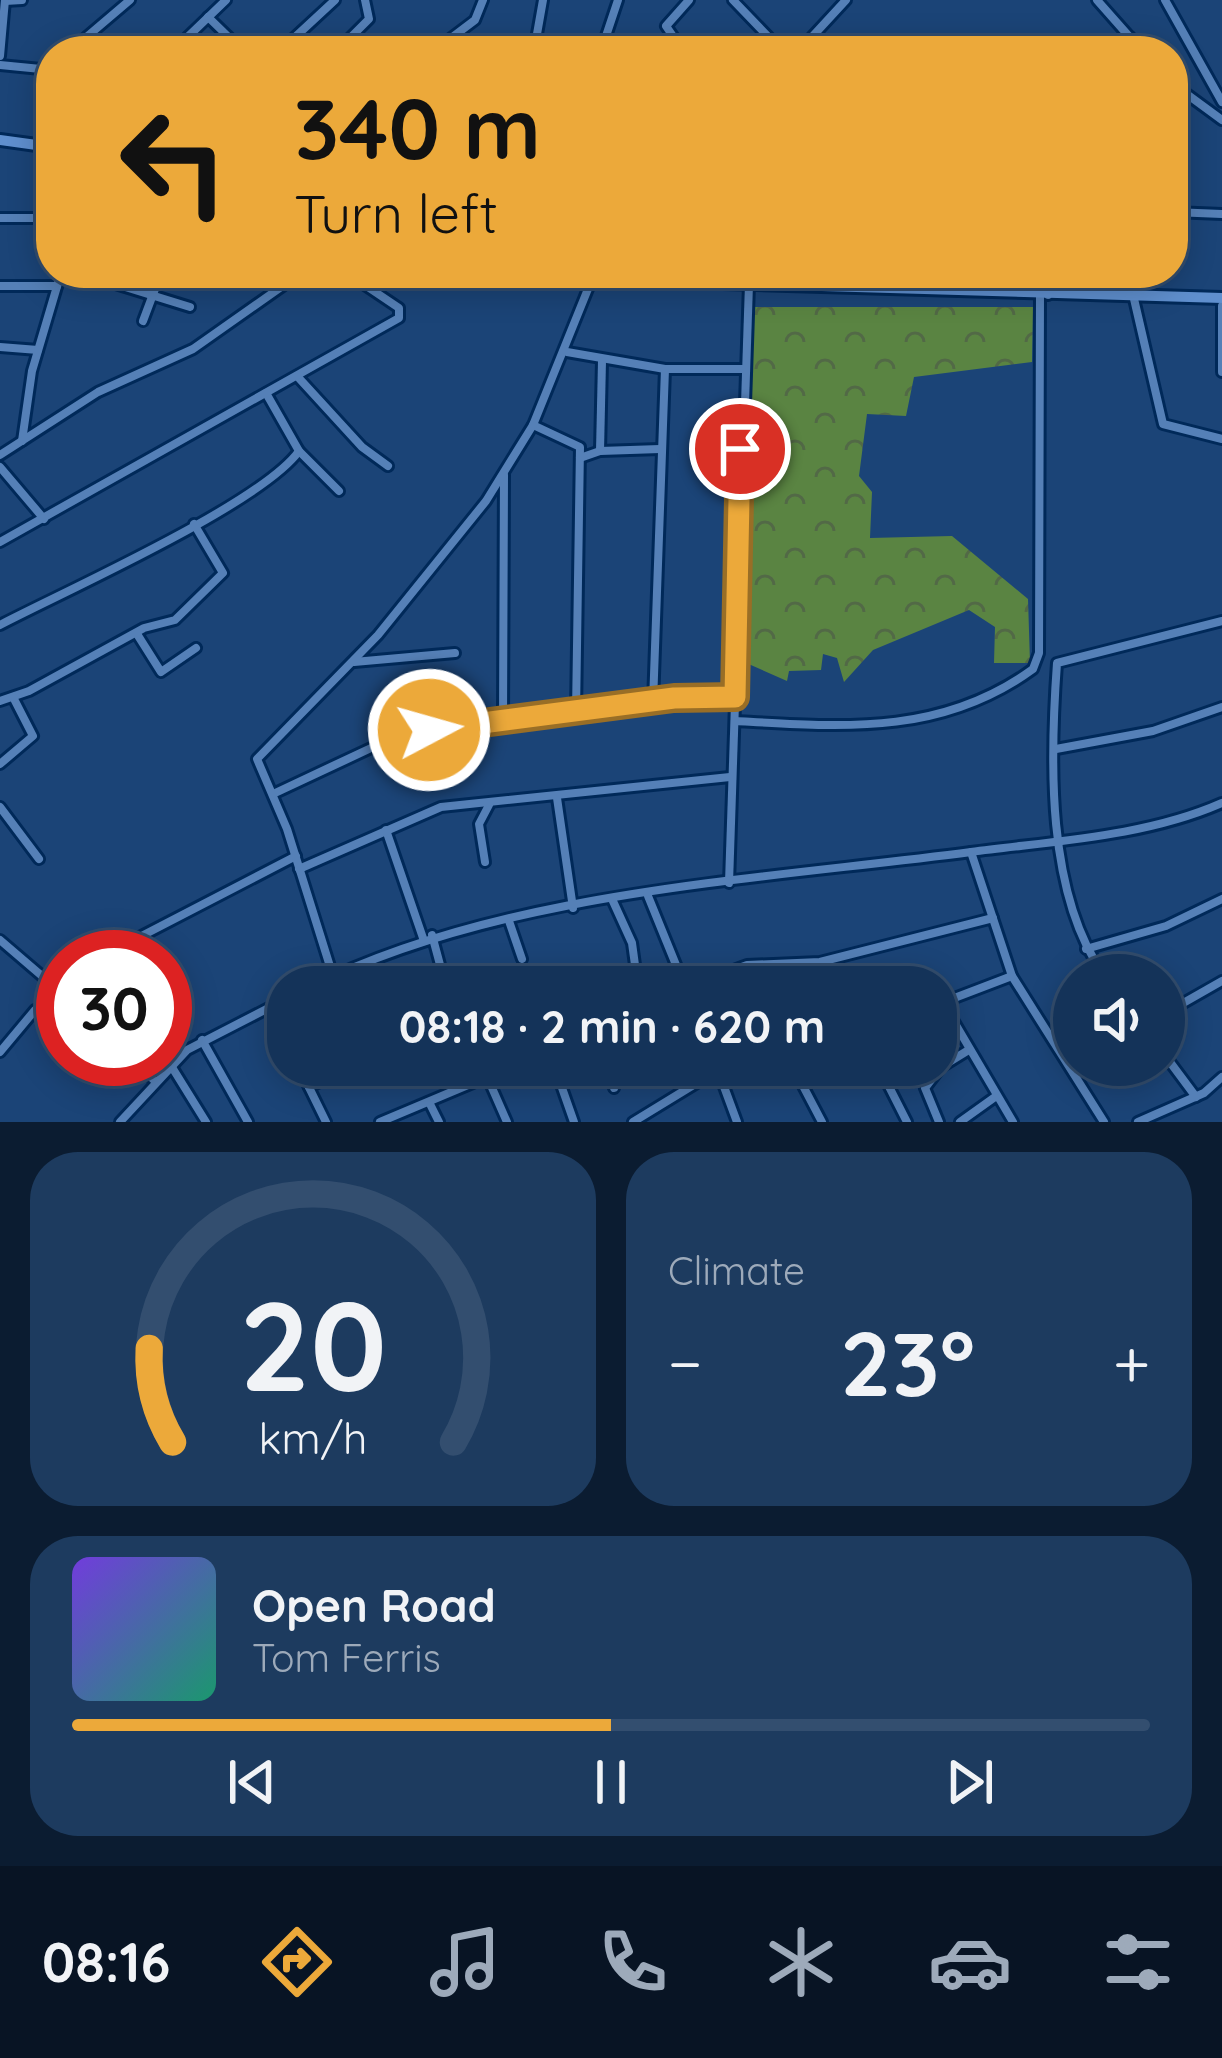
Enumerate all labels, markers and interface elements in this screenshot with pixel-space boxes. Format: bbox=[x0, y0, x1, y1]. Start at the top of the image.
text: 340 m bbox=[294, 75, 541, 180]
icon: left bbox=[96, 84, 252, 240]
text: Turn left bbox=[294, 179, 498, 247]
pin bbox=[689, 398, 791, 500]
icon: arrive bbox=[707, 416, 773, 482]
position arrow bbox=[366, 667, 492, 793]
speed limit sign: 30 bbox=[36, 930, 192, 1086]
map controls bbox=[1053, 954, 1185, 1086]
button: sound bbox=[1053, 954, 1185, 1086]
text: 08:18 · 2 min · 620 m bbox=[399, 998, 825, 1054]
text: Climate bbox=[668, 1246, 805, 1295]
text: 20 bbox=[239, 1266, 387, 1422]
text: 23° bbox=[840, 1306, 975, 1419]
text: − bbox=[668, 1321, 702, 1404]
text: + bbox=[1113, 1321, 1150, 1404]
text: km/h bbox=[259, 1411, 367, 1465]
text: Open Road bbox=[252, 1577, 496, 1633]
text: Tom Ferris bbox=[252, 1633, 441, 1682]
icon: previous bbox=[219, 1749, 285, 1815]
icon: pause bbox=[578, 1749, 644, 1815]
icon: next bbox=[937, 1749, 1003, 1815]
icon: directions bbox=[255, 1920, 339, 2004]
icon: music bbox=[423, 1920, 507, 2004]
icon: phone bbox=[591, 1920, 675, 2004]
icon: climate bbox=[759, 1920, 843, 2004]
icon: car bbox=[928, 1920, 1012, 2004]
icon: filters bbox=[1096, 1920, 1180, 2004]
text: 08:16 bbox=[42, 1928, 170, 1996]

